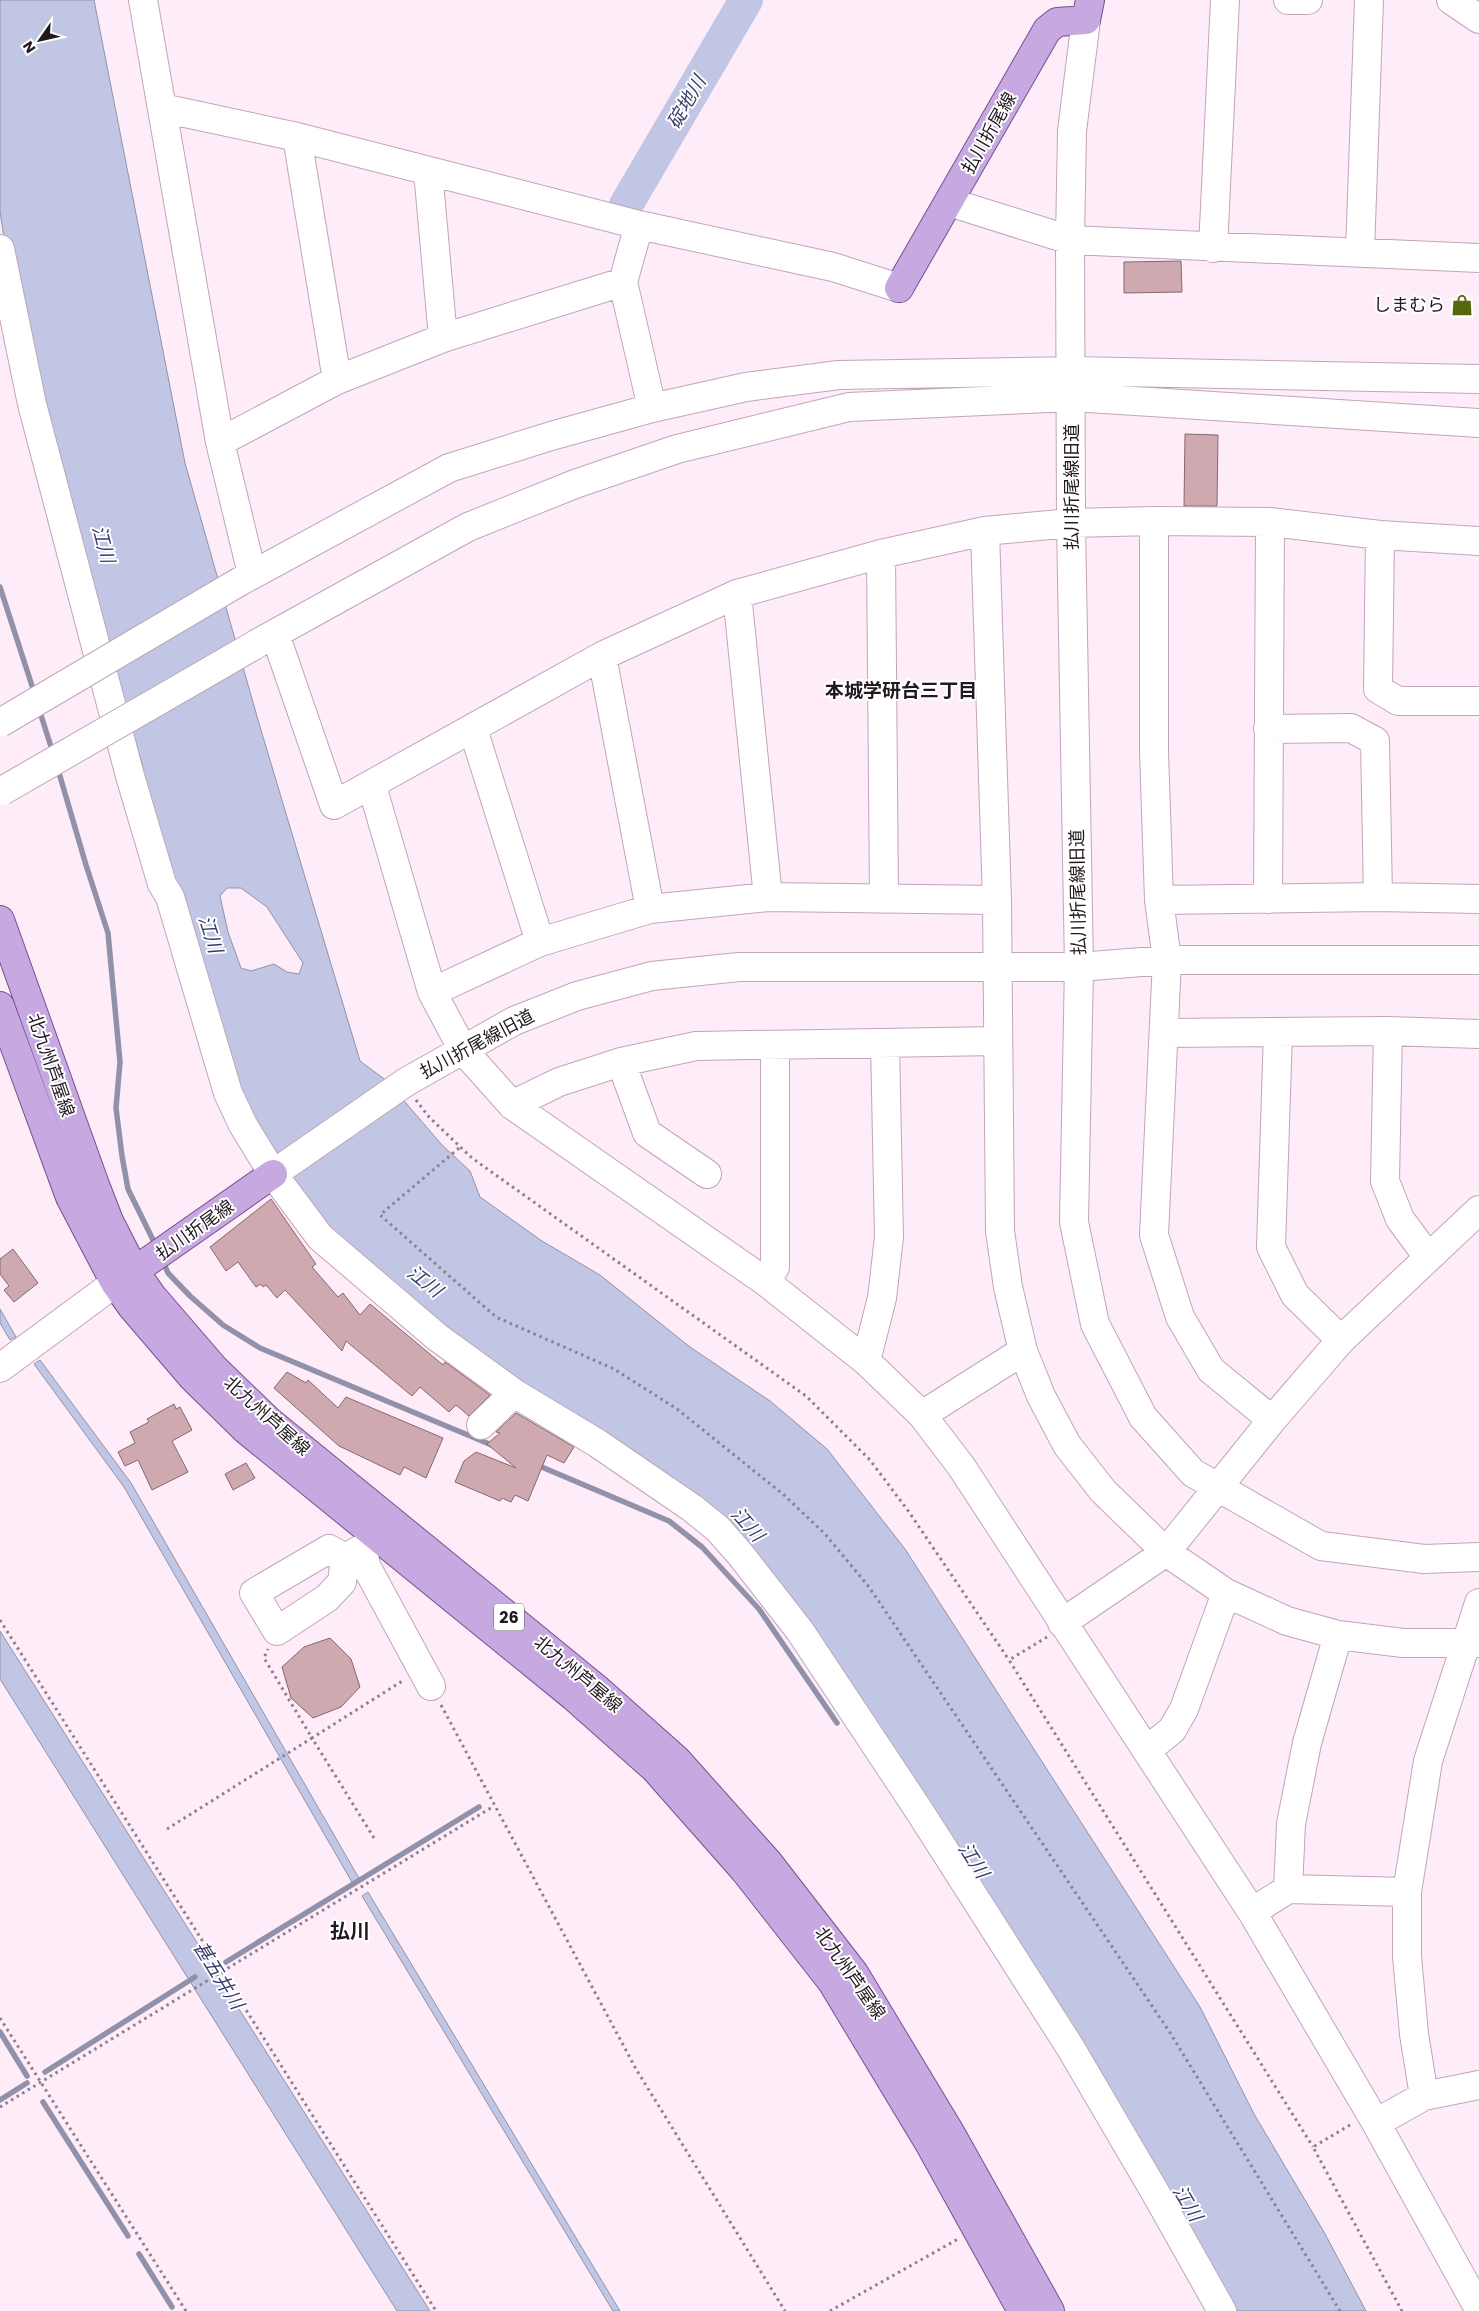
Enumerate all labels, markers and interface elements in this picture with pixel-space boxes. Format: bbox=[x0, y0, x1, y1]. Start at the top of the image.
north arrow bbox=[15, 15, 65, 65]
text: N bbox=[18, 37, 40, 57]
water label: 碇地川 bbox=[660, 69, 713, 134]
street label: 払川折尾線 bbox=[955, 88, 1022, 178]
place label: しまむら bbox=[1373, 292, 1445, 317]
shop icon: しまむら bbox=[1449, 292, 1475, 318]
street label: 払川折尾線旧道 bbox=[1059, 424, 1084, 550]
water label: 江川 bbox=[86, 522, 122, 568]
district label: 本城学研台三丁目 bbox=[825, 677, 977, 704]
street label: 払川折尾線旧道 bbox=[1064, 829, 1091, 955]
water label: 江川 bbox=[192, 912, 230, 958]
street label: 払川折尾線旧道 bbox=[415, 1003, 538, 1084]
street label: 北九州芦屋線 bbox=[22, 1010, 81, 1120]
street label: 払川折尾線 bbox=[151, 1194, 239, 1266]
water label: 江川 bbox=[401, 1259, 450, 1305]
street label: 北九州芦屋線 bbox=[219, 1370, 316, 1461]
water label: 江川 bbox=[725, 1501, 772, 1549]
road number: 26 bbox=[494, 1604, 524, 1630]
street label: 北九州芦屋線 bbox=[529, 1629, 628, 1718]
water label: 江川 bbox=[952, 1837, 996, 1885]
district label: 払川 bbox=[330, 1917, 370, 1945]
street label: 北九州芦屋線 bbox=[809, 1921, 892, 2024]
water label: 甚五井川 bbox=[187, 1936, 251, 2016]
water label: 江川 bbox=[1166, 2180, 1210, 2228]

